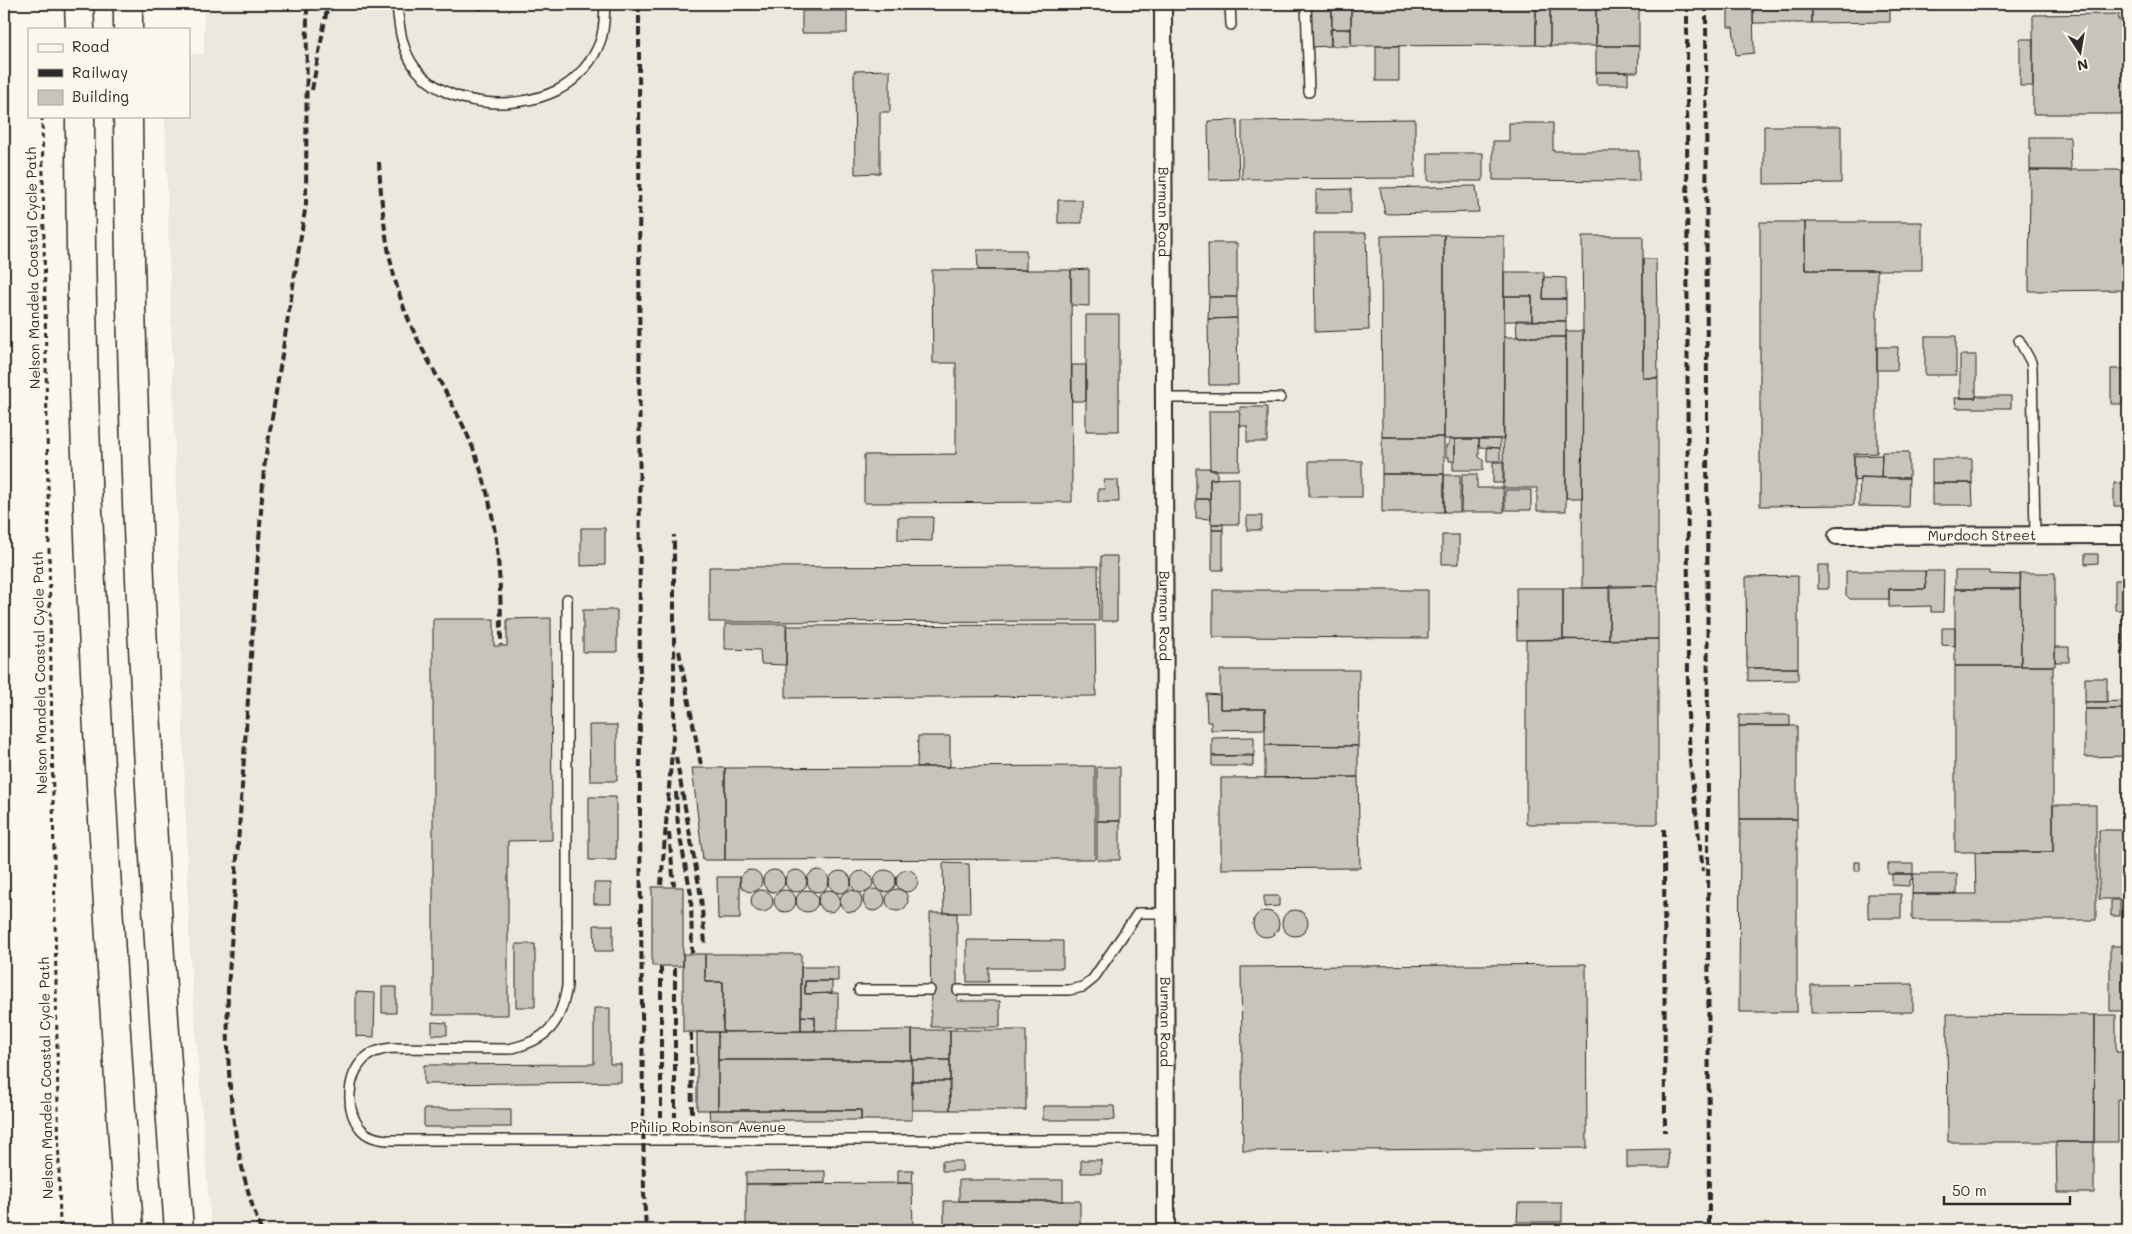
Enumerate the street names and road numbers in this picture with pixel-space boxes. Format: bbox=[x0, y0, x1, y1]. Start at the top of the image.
street label: Nelson Mandela Coastal Cycle Path bbox=[21, 147, 44, 389]
street label: Burman Road bbox=[1154, 167, 1174, 257]
street label: Murdoch Street bbox=[1928, 525, 2036, 545]
street label: Nelson Mandela Coastal Cycle Path bbox=[28, 552, 51, 794]
street label: Burman Road bbox=[1155, 571, 1175, 661]
street label: Nelson Mandela Coastal Cycle Path bbox=[34, 957, 57, 1199]
street label: Burman Road bbox=[1156, 977, 1176, 1067]
street label: Philip Robinson Avenue bbox=[630, 1117, 786, 1136]

